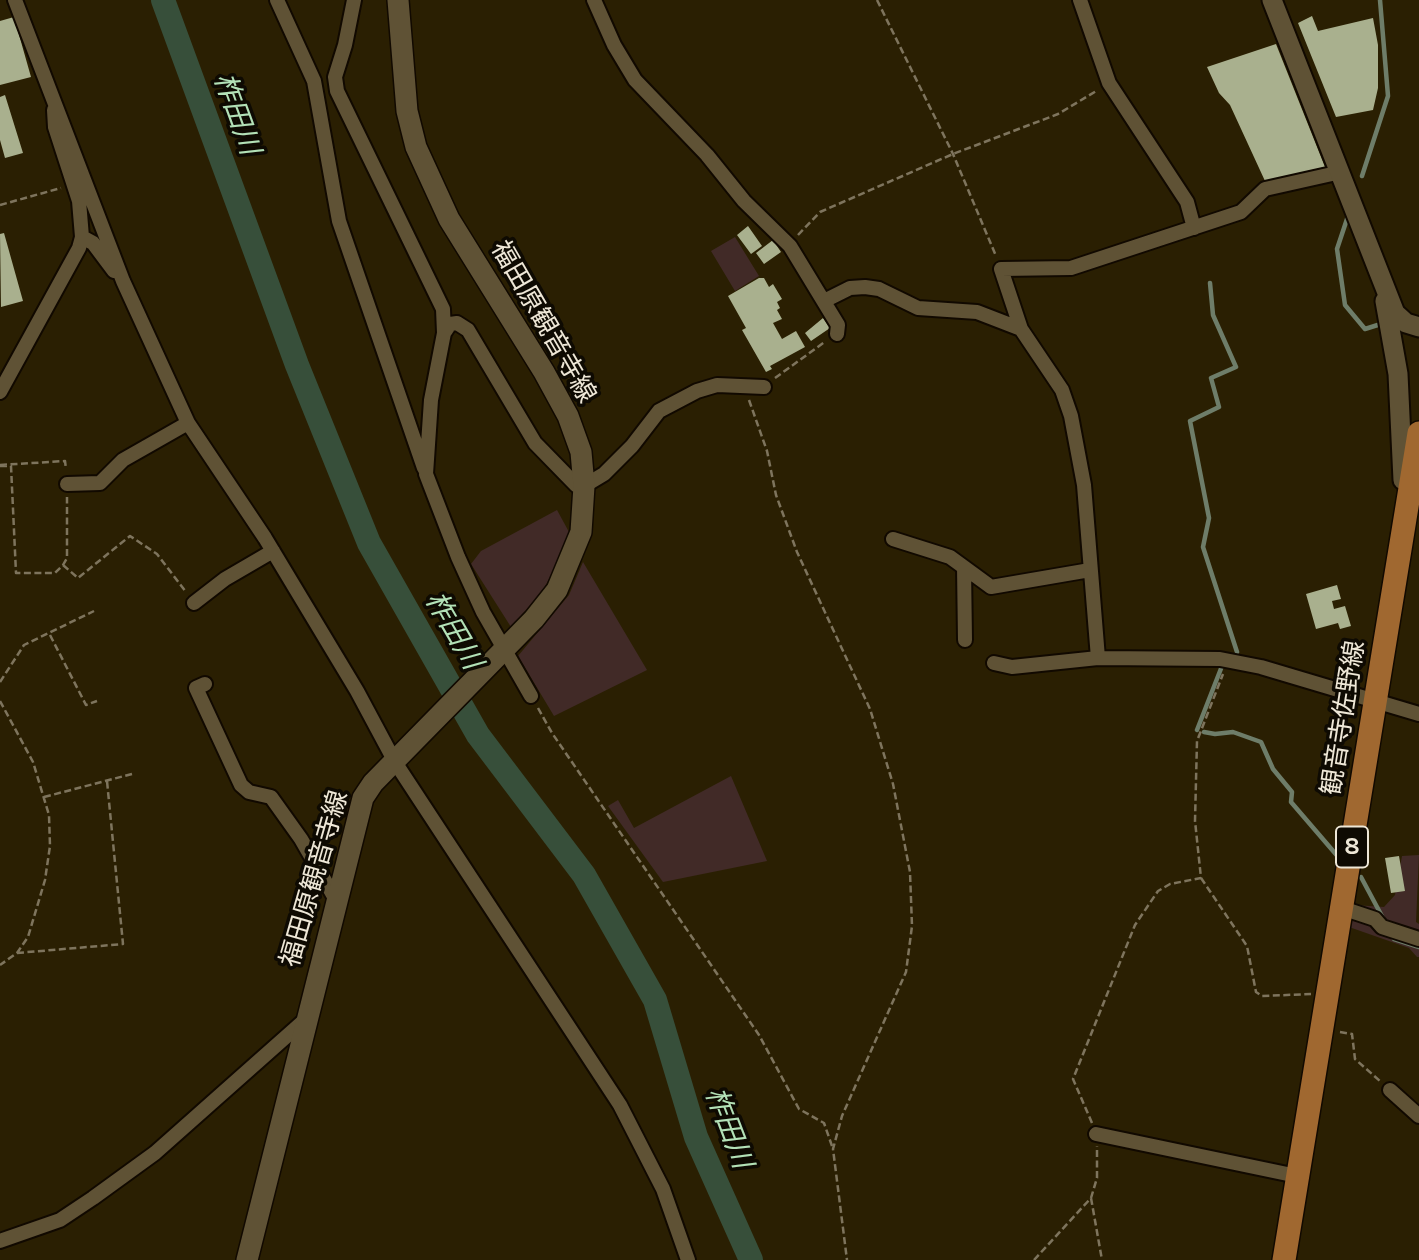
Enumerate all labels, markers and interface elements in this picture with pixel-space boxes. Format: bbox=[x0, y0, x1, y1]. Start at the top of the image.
water label: 柞田川 bbox=[206, 69, 266, 159]
street label: 福田原観音寺線 bbox=[484, 235, 602, 409]
water label: 柞田川 bbox=[417, 586, 489, 676]
street label: 観音寺佐野線 bbox=[1316, 639, 1372, 797]
street label: 福田原観音寺線 bbox=[275, 787, 355, 971]
road number: 8 bbox=[1336, 826, 1368, 868]
water label: 柞田川 bbox=[697, 1083, 759, 1173]

